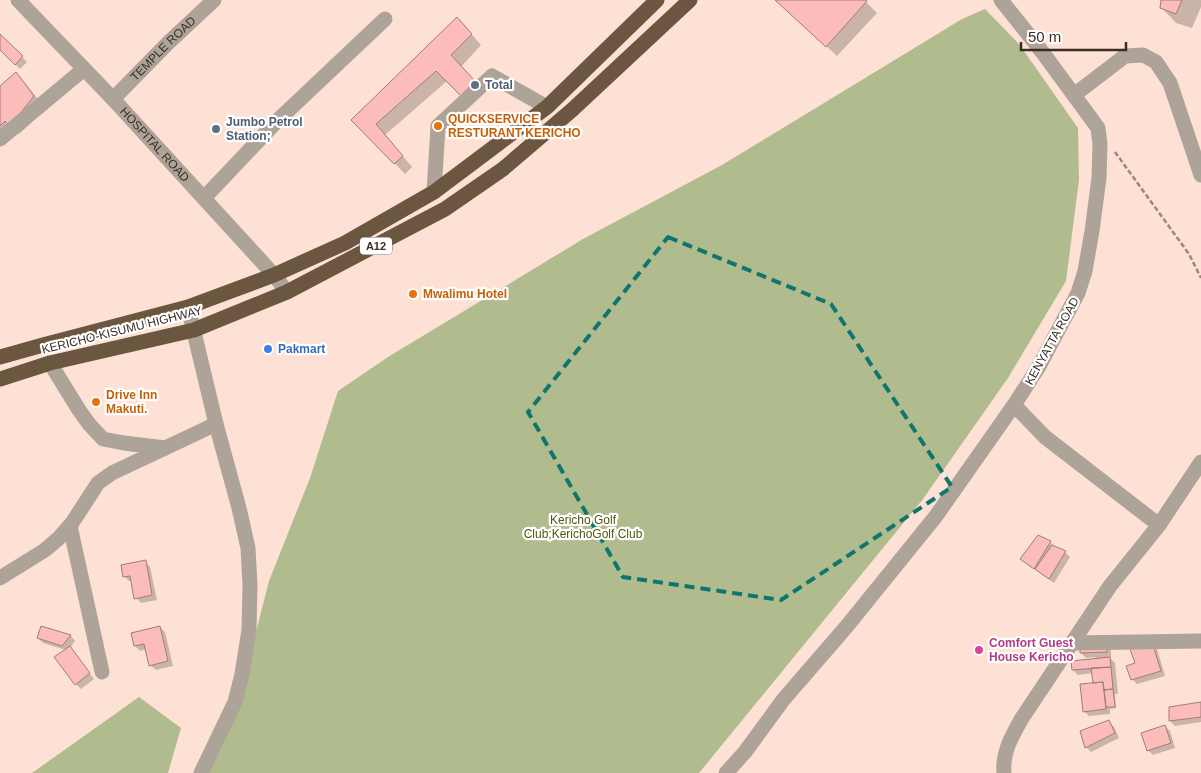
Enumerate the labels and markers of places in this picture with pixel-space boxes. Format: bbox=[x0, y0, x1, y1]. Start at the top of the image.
place label: Total bbox=[485, 78, 513, 92]
marker: Total bbox=[469, 79, 481, 91]
place label: QUICKSERVICE RESTURANT KERICHO bbox=[448, 112, 581, 140]
place label: Jumbo Petrol Station; bbox=[226, 115, 303, 143]
marker: QUICKSERVICE RESTURANT KERICHO bbox=[432, 120, 444, 132]
marker: Jumbo Petrol Station; bbox=[210, 123, 222, 135]
place label: Mwalimu Hotel bbox=[423, 287, 507, 301]
marker: Mwalimu Hotel bbox=[407, 288, 419, 300]
place label: Pakmart bbox=[278, 342, 325, 356]
marker: Pakmart bbox=[262, 343, 274, 355]
place label: Drive Inn Makuti. bbox=[106, 388, 157, 416]
marker: Drive Inn Makuti. bbox=[90, 396, 102, 408]
place label: Comfort Guest House Kericho bbox=[989, 636, 1074, 664]
marker: Comfort Guest House Kericho bbox=[973, 644, 985, 656]

